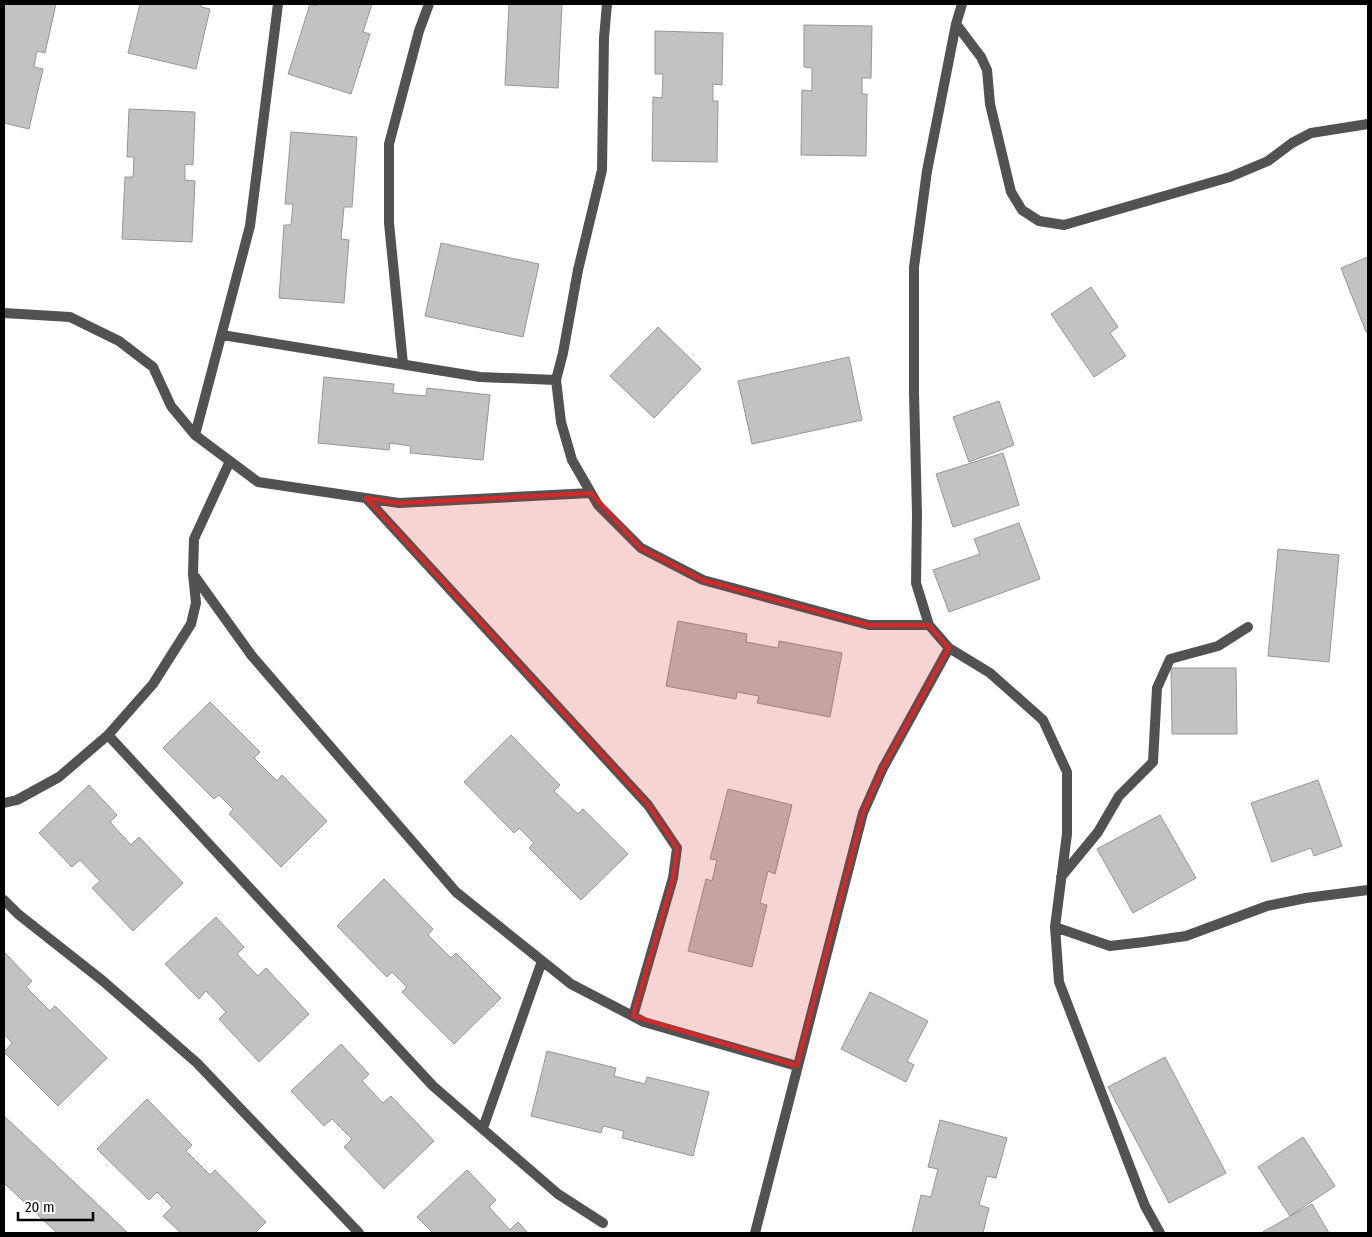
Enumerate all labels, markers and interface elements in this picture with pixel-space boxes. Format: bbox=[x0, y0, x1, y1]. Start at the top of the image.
scale bar bbox=[18, 1190, 92, 1222]
text: 20 m bbox=[25, 1198, 55, 1216]

